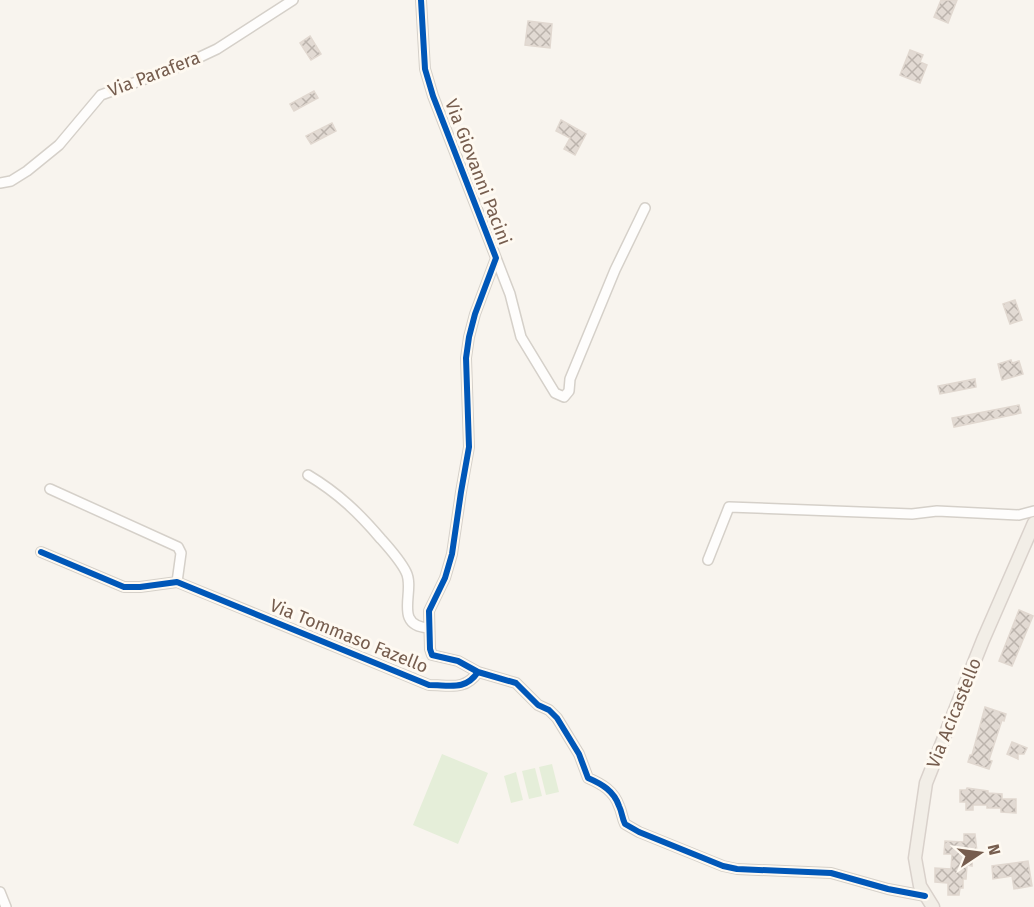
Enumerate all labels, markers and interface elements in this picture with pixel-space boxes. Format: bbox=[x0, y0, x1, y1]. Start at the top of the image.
street label: Via Parafera bbox=[105, 46, 203, 102]
street label: Via Giovanni Pacini bbox=[440, 96, 516, 248]
street label: Via Tommaso Fazello bbox=[267, 594, 431, 678]
street label: Via Acicastello bbox=[922, 655, 986, 771]
north arrow bbox=[950, 823, 1010, 883]
text: N bbox=[984, 842, 1005, 857]

